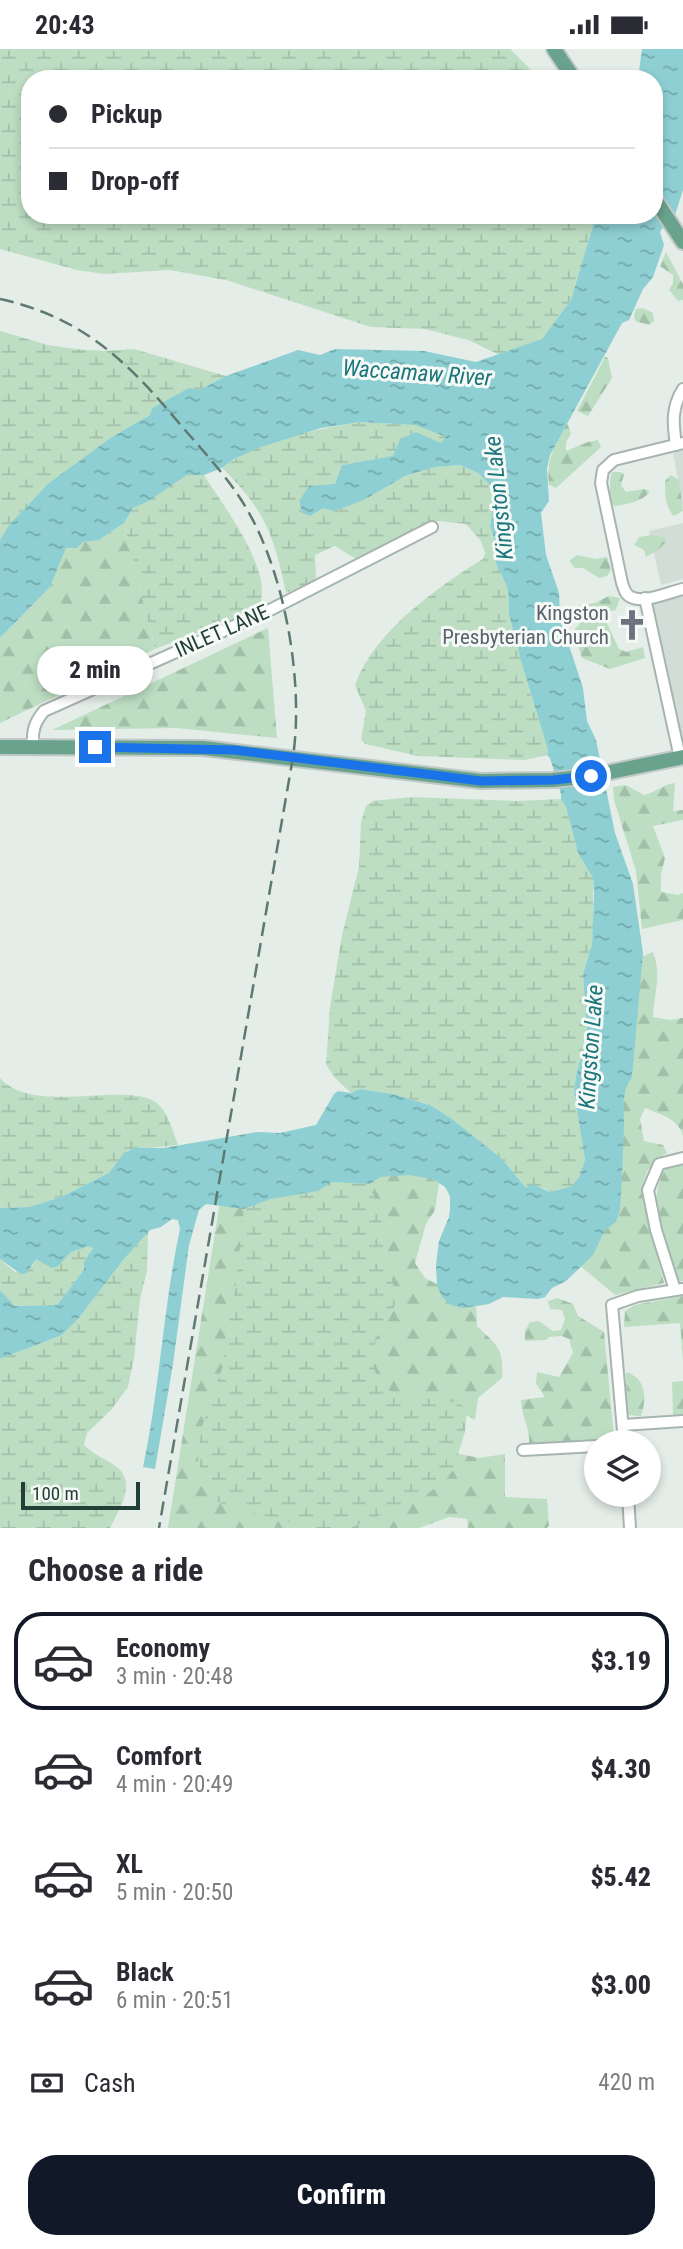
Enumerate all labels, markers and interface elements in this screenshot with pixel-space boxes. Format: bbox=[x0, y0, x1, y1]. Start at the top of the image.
text: 20:43 bbox=[35, 10, 95, 40]
text: Pickup bbox=[91, 99, 162, 129]
text: Drop-off bbox=[91, 166, 179, 196]
water label: Waccamaw River bbox=[342, 354, 494, 392]
water label: Kingston Lake bbox=[479, 435, 519, 561]
street label: INLET LANE bbox=[171, 600, 273, 662]
place label: Kingston Presbyterian Church bbox=[442, 601, 609, 649]
church icon: Kingston Presbyterian Church bbox=[615, 608, 649, 642]
callout: 2 min bbox=[37, 645, 153, 695]
text: 2 min bbox=[69, 657, 121, 684]
route end bbox=[79, 731, 111, 763]
route start bbox=[575, 760, 607, 792]
water label: Kingston Lake bbox=[573, 984, 609, 1110]
map controls bbox=[584, 1430, 661, 1507]
button: layers bbox=[584, 1430, 661, 1507]
scale bar bbox=[21, 1479, 140, 1511]
text: 100 m bbox=[32, 1482, 79, 1505]
text: Choose a ride bbox=[28, 1551, 203, 1589]
icon: car bbox=[32, 1630, 95, 1693]
text: Economy bbox=[116, 1633, 210, 1663]
text: $3.19 bbox=[590, 1646, 651, 1676]
text: 3 min · 20:48 bbox=[116, 1663, 233, 1690]
icon: car bbox=[32, 1738, 95, 1801]
text: Comfort bbox=[116, 1741, 202, 1771]
text: $4.30 bbox=[590, 1754, 651, 1784]
text: 4 min · 20:49 bbox=[116, 1771, 233, 1798]
icon: car bbox=[32, 1846, 95, 1909]
text: XL bbox=[116, 1849, 143, 1879]
text: $5.42 bbox=[590, 1862, 651, 1892]
text: 5 min · 20:50 bbox=[116, 1879, 233, 1906]
icon: car bbox=[32, 1954, 95, 2017]
text: Black bbox=[116, 1957, 174, 1987]
text: $3.00 bbox=[590, 1970, 651, 2000]
text: 6 min · 20:51 bbox=[116, 1987, 233, 2014]
icon: cash bbox=[28, 2064, 66, 2102]
text: Cash bbox=[84, 2068, 136, 2098]
text: 420 m bbox=[598, 2069, 655, 2096]
button: Confirm bbox=[28, 2155, 655, 2235]

